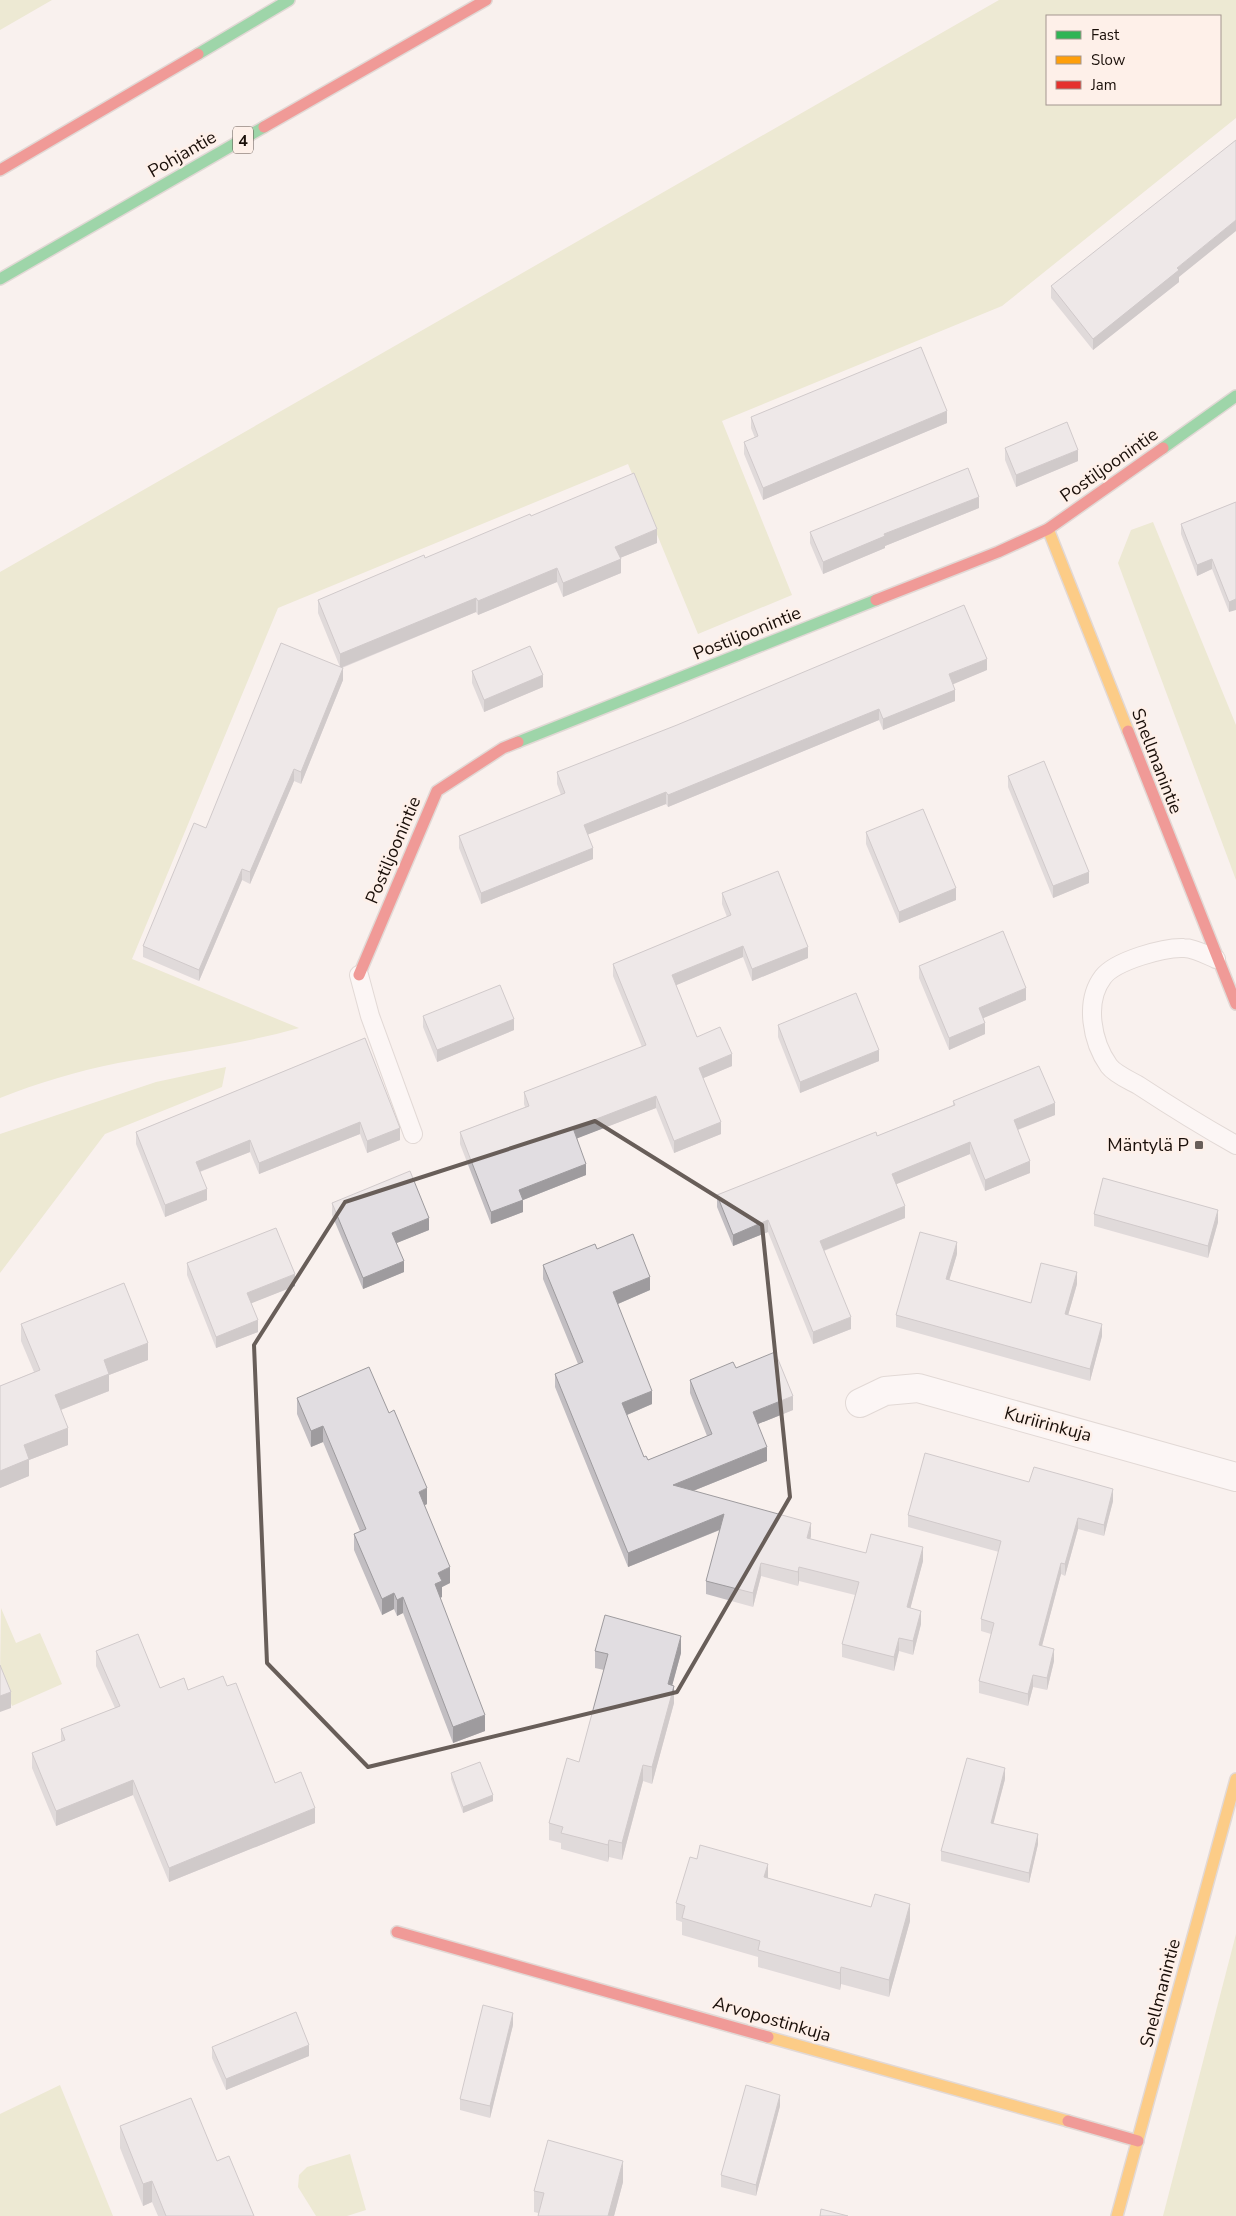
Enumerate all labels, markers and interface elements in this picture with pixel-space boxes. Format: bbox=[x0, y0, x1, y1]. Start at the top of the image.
legend bbox=[1046, 15, 1221, 105]
text: Fast bbox=[1091, 25, 1120, 45]
text: Slow bbox=[1091, 50, 1126, 70]
text: Jam bbox=[1090, 75, 1117, 95]
street label: Pohjantie bbox=[143, 125, 221, 183]
road number: 4 bbox=[233, 126, 253, 154]
street label: Postiljoonintie bbox=[1055, 422, 1163, 508]
street label: Postiljoonintie bbox=[690, 600, 804, 666]
street label: Snellmanintie bbox=[1126, 705, 1188, 817]
street label: Postiljoonintie bbox=[360, 793, 426, 907]
place label: Mäntylä P bbox=[1107, 1133, 1189, 1157]
marker: Mäntylä P bbox=[1193, 1139, 1205, 1151]
street label: Kuriirinkuja bbox=[1002, 1401, 1094, 1447]
street label: Snellmanintie bbox=[1134, 1936, 1186, 2050]
street label: Arvopostinkuja bbox=[710, 1991, 834, 2047]

